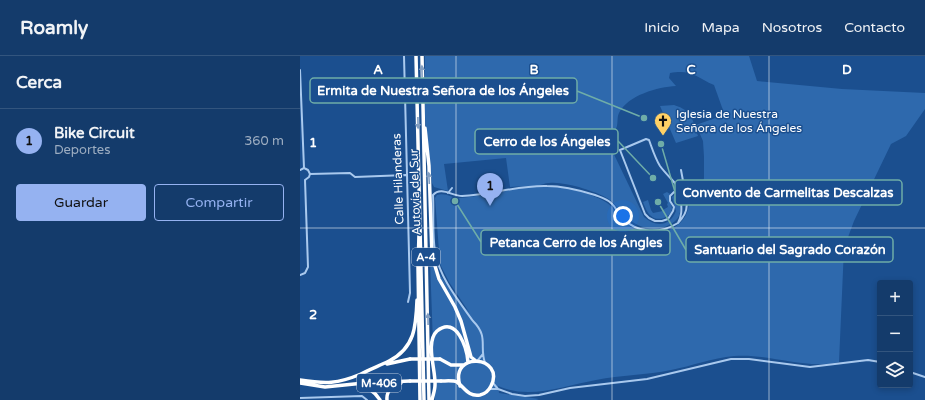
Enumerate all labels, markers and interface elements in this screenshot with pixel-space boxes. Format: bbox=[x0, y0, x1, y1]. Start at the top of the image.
text: Roamly bbox=[20, 17, 88, 39]
text: Inicio bbox=[644, 19, 680, 36]
text: Mapa bbox=[702, 19, 740, 36]
text: Nosotros bbox=[762, 19, 822, 36]
text: Contacto bbox=[844, 19, 905, 36]
text: A bbox=[373, 62, 383, 78]
text: B bbox=[529, 62, 539, 78]
text: C bbox=[686, 62, 696, 78]
text: D bbox=[842, 62, 852, 78]
one-way arrow bbox=[419, 64, 425, 77]
text: Cerca bbox=[16, 72, 62, 93]
callout: Ermita de Nuestra Señora de los Ángeles bbox=[310, 78, 577, 103]
text: Ermita de Nuestra Señora de los Ángeles bbox=[317, 82, 569, 99]
place label: Iglesia de Nuestra Señora de los Ángeles bbox=[676, 107, 802, 135]
church icon: Iglesia de Nuestra Señora de los Ángeles bbox=[653, 111, 673, 136]
one-way arrow bbox=[415, 117, 421, 130]
text: Bike Circuit bbox=[54, 124, 135, 142]
callout: Cerro de los Ángeles bbox=[475, 129, 618, 154]
text: 1 bbox=[25, 133, 33, 149]
text: 360 m bbox=[244, 133, 284, 149]
street label: Calle Hilanderas bbox=[389, 133, 407, 225]
text: Cerro de los Ángeles bbox=[484, 133, 610, 150]
text: 1 bbox=[309, 135, 317, 151]
text: Deportes bbox=[54, 142, 110, 158]
street label: Autovía del Sur bbox=[406, 148, 424, 236]
one-way arrow bbox=[426, 172, 433, 184]
pin: 1 bbox=[477, 173, 503, 206]
callout: Convento de Carmelitas Descalzas bbox=[675, 180, 902, 205]
button: Guardar bbox=[16, 184, 146, 221]
button: Compartir bbox=[154, 184, 284, 221]
text: Convento de Carmelitas Descalzas bbox=[682, 185, 894, 201]
your location bbox=[613, 206, 633, 226]
callout: Petanca Cerro de los Ángles bbox=[481, 230, 670, 255]
text: Petanca Cerro de los Ángles bbox=[489, 234, 663, 251]
callout: Santuario del Sagrado Corazón bbox=[686, 237, 893, 262]
text: Santuario del Sagrado Corazón bbox=[694, 242, 886, 258]
road number: A-4 bbox=[412, 248, 440, 266]
map controls bbox=[877, 280, 913, 388]
button: + bbox=[877, 280, 913, 316]
text: 2 bbox=[309, 307, 317, 323]
one-way arrow bbox=[425, 312, 431, 325]
button: − bbox=[877, 316, 913, 352]
button: layers bbox=[877, 352, 913, 388]
road number: M-406 bbox=[357, 374, 401, 392]

